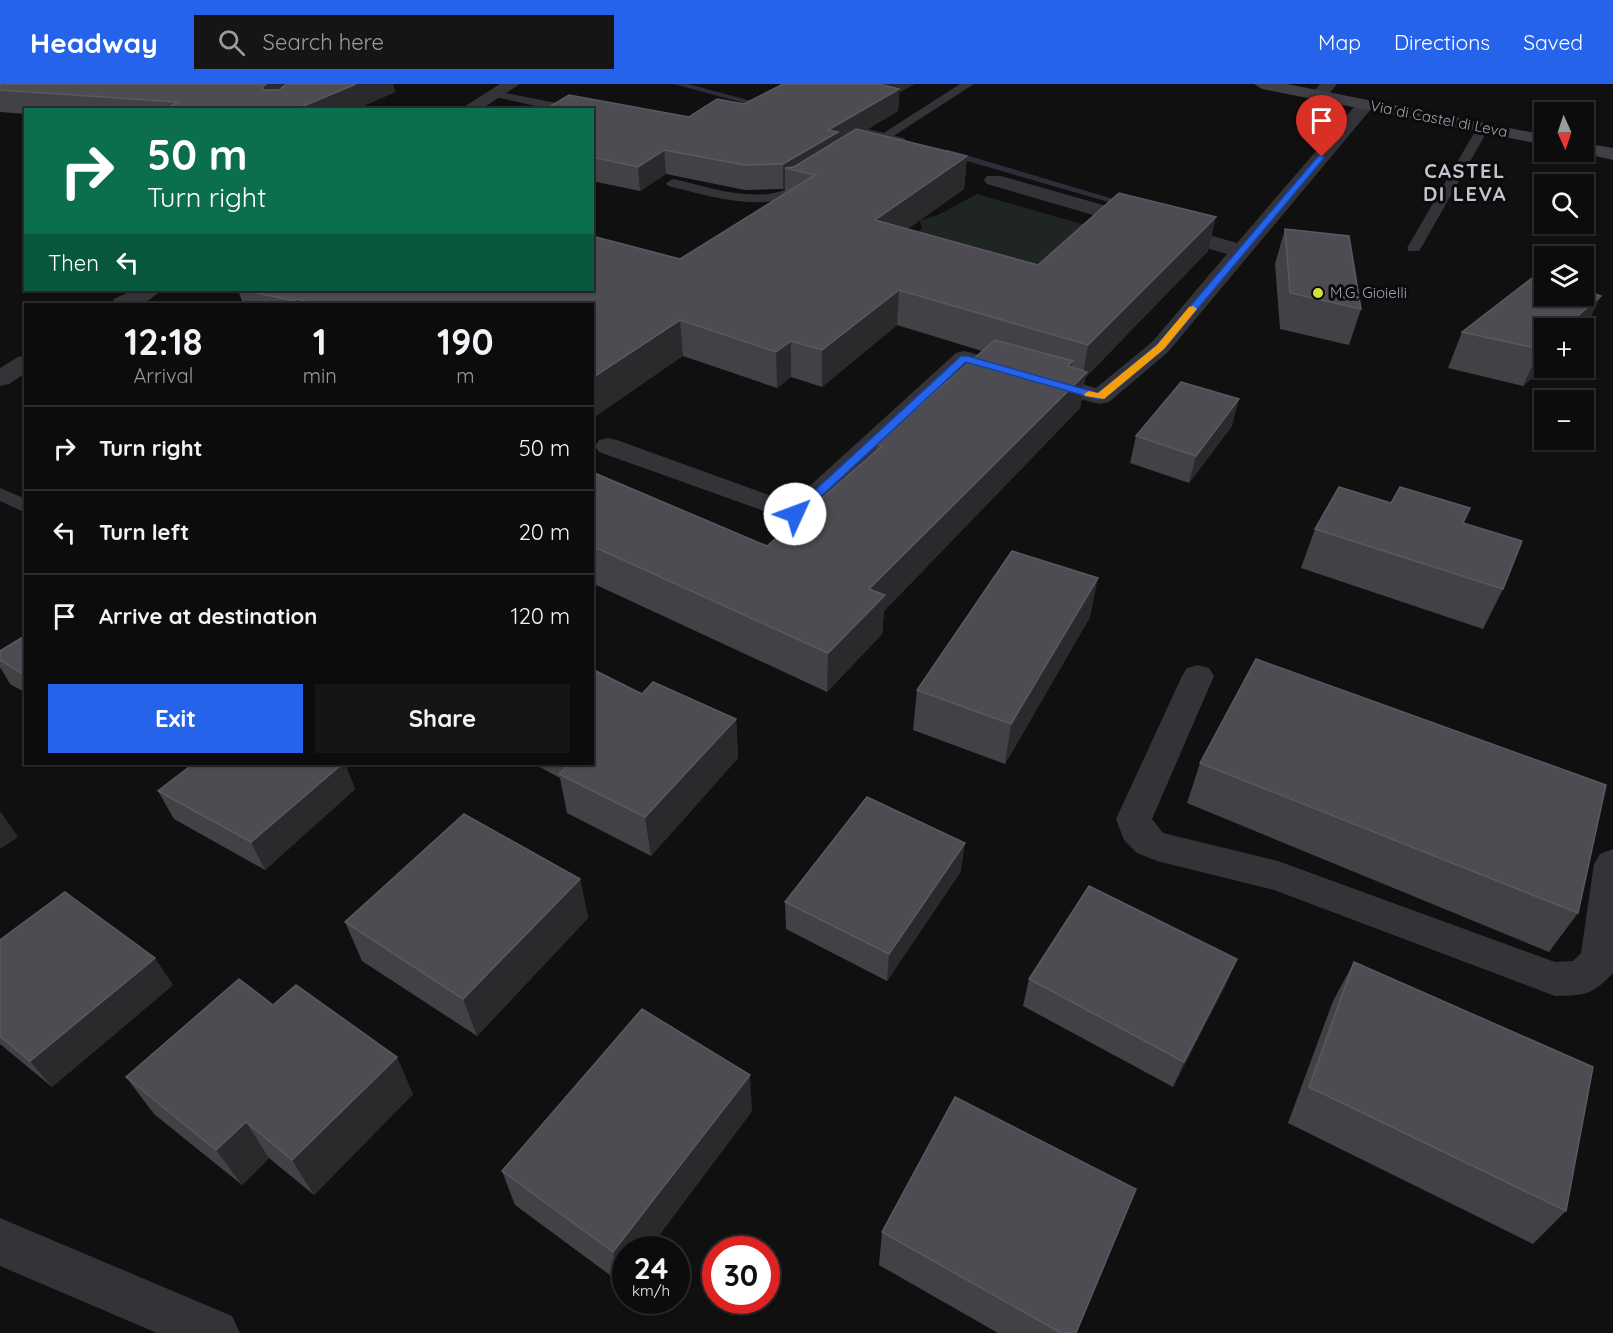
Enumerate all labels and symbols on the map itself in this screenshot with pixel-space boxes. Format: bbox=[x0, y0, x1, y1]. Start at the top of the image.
pin bbox=[1296, 95, 1347, 157]
street label: Via di Castel di Leva bbox=[1369, 96, 1509, 141]
north arrow bbox=[1534, 102, 1594, 162]
district label: CASTEL DI LEVA bbox=[1423, 158, 1507, 206]
place label: M.G. Gioielli bbox=[1330, 283, 1407, 302]
marker: M.G. Gioielli bbox=[1311, 286, 1325, 300]
position arrow bbox=[763, 482, 827, 546]
speed limit sign: 30 bbox=[702, 1236, 780, 1314]

